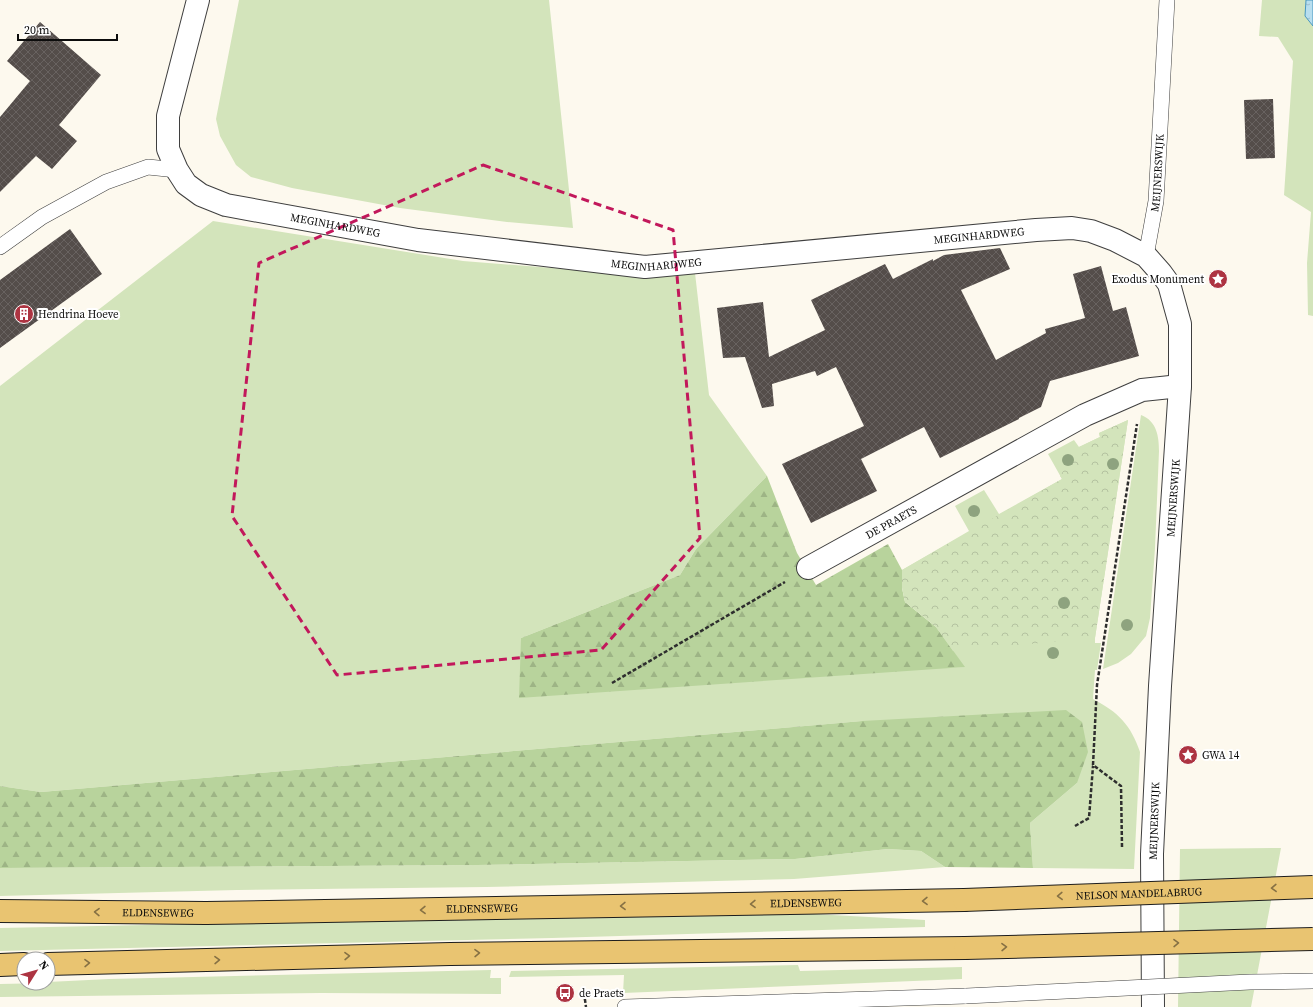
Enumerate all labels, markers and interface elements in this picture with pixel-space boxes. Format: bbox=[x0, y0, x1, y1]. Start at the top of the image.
scale bar bbox=[18, 16, 117, 42]
text: 20 m bbox=[24, 22, 50, 38]
street label: MEIJNERSWIJK bbox=[1147, 133, 1168, 213]
street label: MEGINHARDWEG bbox=[289, 210, 382, 241]
street label: MEGINHARDWEG bbox=[933, 224, 1026, 248]
street label: MEGINHARDWEG bbox=[610, 255, 703, 275]
place icon: Exodus Monument bbox=[1207, 268, 1229, 290]
place label: Exodus Monument bbox=[1111, 272, 1204, 287]
building icon: Hendrina Hoeve bbox=[13, 303, 35, 325]
place label: Hendrina Hoeve bbox=[38, 307, 119, 322]
street label: MEIJNERSWIJK bbox=[1163, 458, 1184, 537]
street label: DE PRAETS bbox=[863, 502, 920, 543]
place icon: GWA 14 bbox=[1177, 744, 1199, 766]
place label: GWA 14 bbox=[1202, 748, 1240, 763]
street label: MEIJNERSWIJK bbox=[1146, 781, 1163, 860]
street label: NELSON MANDELABRUG bbox=[1075, 884, 1203, 904]
one-way arrow bbox=[1271, 884, 1277, 893]
one-way arrow bbox=[1057, 892, 1063, 901]
street label: ELDENSEWEG bbox=[770, 895, 842, 911]
one-way arrow bbox=[922, 897, 928, 905]
one-way arrow bbox=[750, 900, 756, 908]
street label: ELDENSEWEG bbox=[446, 901, 518, 917]
one-way arrow bbox=[620, 902, 626, 910]
street label: ELDENSEWEG bbox=[122, 905, 194, 921]
one-way arrow bbox=[420, 905, 426, 914]
one-way arrow bbox=[94, 908, 100, 916]
one-way arrow bbox=[1173, 939, 1179, 947]
one-way arrow bbox=[1001, 942, 1007, 951]
one-way arrow bbox=[474, 949, 480, 958]
north arrow bbox=[16, 951, 56, 991]
one-way arrow bbox=[344, 952, 350, 961]
one-way arrow bbox=[214, 955, 220, 964]
text: N bbox=[35, 958, 52, 973]
one-way arrow bbox=[84, 959, 90, 967]
bus stop icon: de Praets bbox=[554, 982, 576, 1004]
place label: de Praets bbox=[579, 986, 624, 1001]

